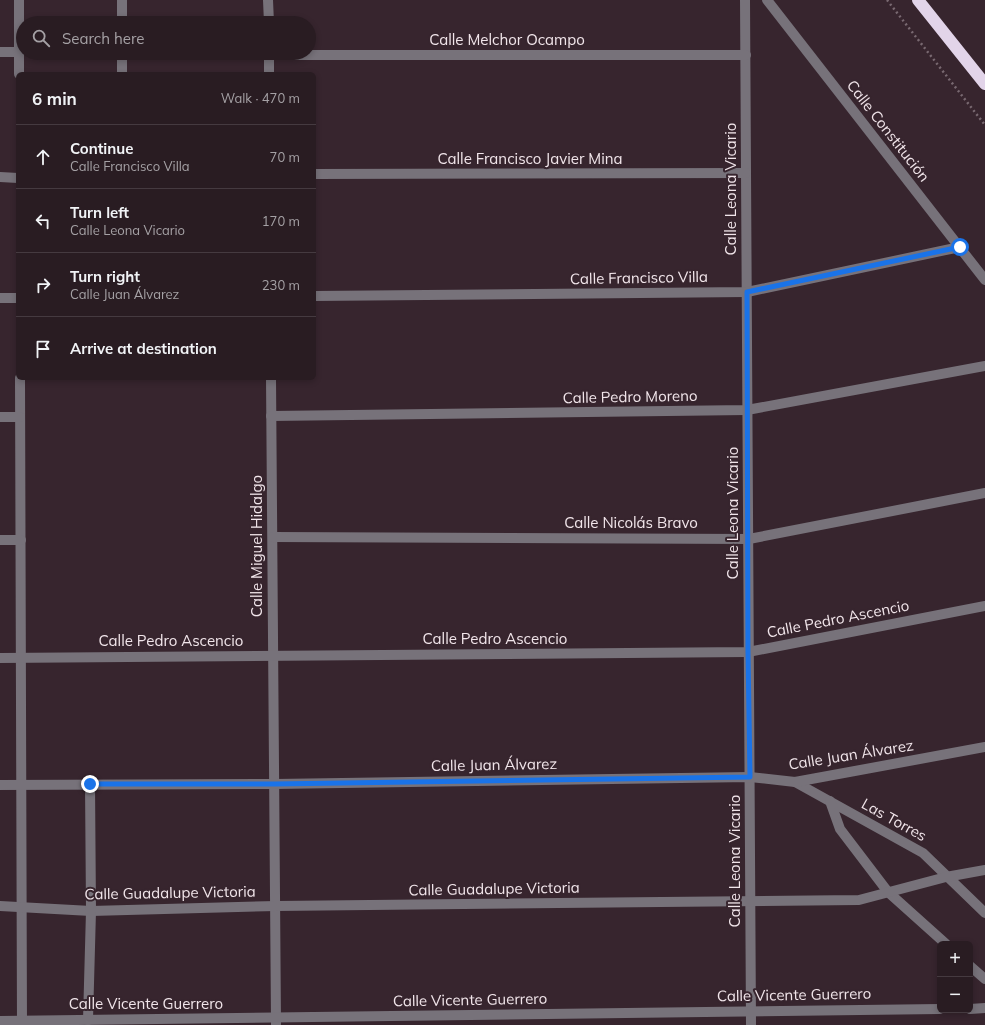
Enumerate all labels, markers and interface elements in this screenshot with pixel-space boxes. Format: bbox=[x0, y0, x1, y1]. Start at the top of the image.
search box bbox=[16, 16, 316, 60]
icon: search bbox=[30, 27, 52, 49]
text: Search here bbox=[62, 29, 144, 48]
street label: Calle Melchor Ocampo bbox=[429, 30, 585, 49]
street label: Calle Constitución bbox=[843, 76, 934, 185]
text: 6 min bbox=[32, 88, 77, 109]
text: Walk · 470 m bbox=[221, 90, 300, 106]
street label: Calle Leona Vicario bbox=[721, 123, 740, 255]
text: Continue bbox=[70, 139, 133, 158]
icon: ahead bbox=[32, 146, 54, 168]
text: 70 m bbox=[270, 149, 300, 165]
street label: Calle Francisco Javier Mina bbox=[437, 149, 623, 168]
text: Calle Francisco Villa bbox=[70, 158, 190, 174]
text: Turn left bbox=[70, 203, 129, 222]
icon: left bbox=[32, 210, 54, 232]
text: 170 m bbox=[262, 213, 300, 229]
text: Calle Leona Vicario bbox=[70, 222, 185, 238]
route start bbox=[951, 238, 969, 256]
text: Turn right bbox=[70, 267, 140, 286]
street label: Calle Francisco Villa bbox=[570, 267, 708, 288]
icon: right bbox=[32, 274, 54, 296]
text: 230 m bbox=[262, 277, 300, 293]
text: Calle Juan Álvarez bbox=[70, 286, 179, 302]
icon: arrive bbox=[32, 338, 54, 360]
text: Arrive at destination bbox=[70, 339, 217, 358]
street label: Calle Pedro Moreno bbox=[562, 386, 698, 407]
street label: Calle Leona Vicario bbox=[723, 447, 742, 579]
street label: Calle Miguel Hidalgo bbox=[247, 475, 266, 617]
street label: Calle Nicolás Bravo bbox=[564, 513, 698, 532]
street label: Calle Pedro Ascencio bbox=[765, 595, 911, 642]
street label: Calle Pedro Ascencio bbox=[423, 629, 567, 648]
street label: Calle Pedro Ascencio bbox=[99, 631, 243, 650]
street label: Calle Juan Álvarez bbox=[787, 735, 915, 774]
street label: Calle Juan Álvarez bbox=[431, 754, 557, 775]
route end bbox=[81, 775, 99, 793]
street label: Las Torres bbox=[858, 794, 930, 845]
street label: Calle Leona Vicario bbox=[725, 795, 744, 927]
street label: Calle Guadalupe Victoria bbox=[408, 878, 580, 899]
street label: Calle Guadalupe Victoria bbox=[84, 882, 256, 903]
map controls bbox=[937, 941, 973, 1013]
button: + bbox=[937, 941, 973, 977]
button: − bbox=[937, 977, 973, 1013]
street label: Calle Vicente Guerrero bbox=[717, 984, 871, 1005]
street label: Calle Vicente Guerrero bbox=[393, 989, 547, 1010]
street label: Calle Vicente Guerrero bbox=[69, 994, 223, 1013]

